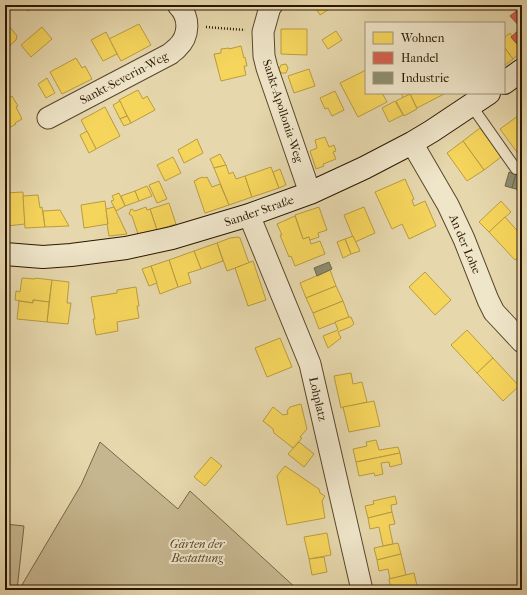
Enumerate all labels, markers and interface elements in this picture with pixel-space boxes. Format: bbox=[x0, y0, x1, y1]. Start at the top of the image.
legend bbox=[365, 22, 505, 94]
text: Wohnen bbox=[400, 31, 445, 45]
street label: Sankt-Severin-Weg bbox=[77, 49, 171, 107]
text: Handel bbox=[401, 51, 439, 65]
street label: Sankt-Apollonia-Weg bbox=[260, 58, 306, 165]
text: Industrie bbox=[401, 71, 449, 85]
street label: Sander Straße bbox=[222, 193, 296, 229]
street label: An der Lohe bbox=[446, 211, 484, 276]
street label: Lohplatz bbox=[306, 376, 330, 423]
park label: Gärten der Bestattung bbox=[170, 537, 226, 565]

